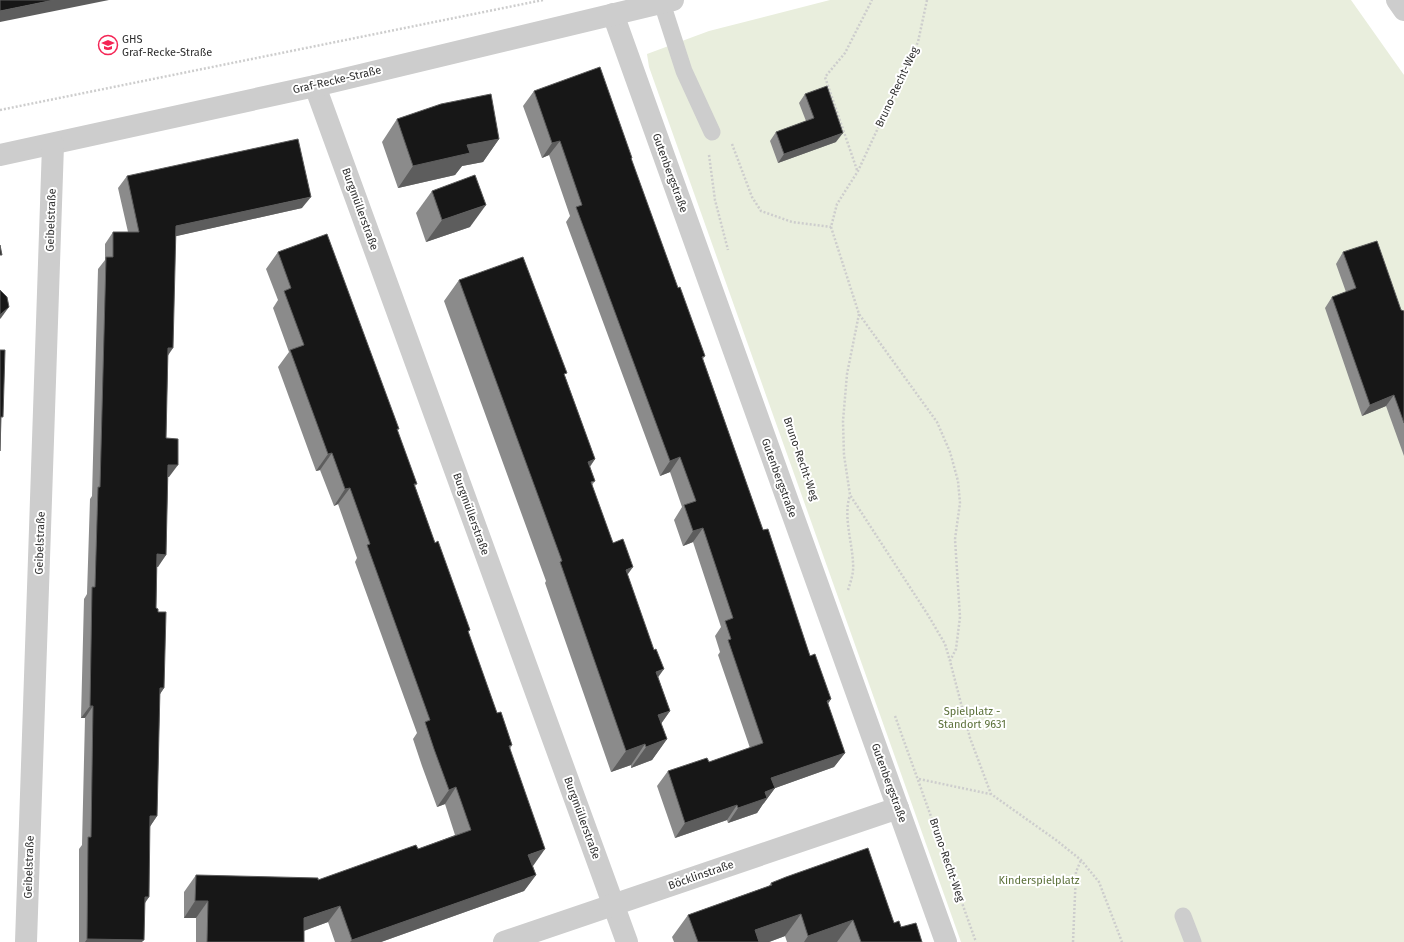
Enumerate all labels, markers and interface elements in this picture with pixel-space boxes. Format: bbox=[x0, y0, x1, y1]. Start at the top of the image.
place label: GHS Graf-Recke-Straße bbox=[122, 33, 212, 59]
school or university icon: GHS Graf-Recke-Straße bbox=[97, 34, 119, 56]
street label: Bruno-Recht-Weg bbox=[873, 44, 921, 129]
street label: Graf-Recke-Straße bbox=[292, 64, 382, 96]
street label: Gutenbergstraße bbox=[650, 132, 690, 214]
street label: Burgmüllerstraße bbox=[339, 166, 381, 252]
street label: Geibelstraße bbox=[43, 188, 59, 252]
street label: Bruno-Recht-Weg bbox=[781, 416, 821, 503]
street label: Gutenbergstraße bbox=[759, 437, 799, 519]
street label: Burgmüllerstraße bbox=[450, 471, 492, 557]
street label: Geibelstraße bbox=[32, 511, 48, 575]
park label: Spielplatz - Standort 9631 bbox=[938, 705, 1006, 731]
street label: Gutenbergstraße bbox=[869, 742, 909, 824]
street label: Burgmüllerstraße bbox=[561, 775, 603, 861]
street label: Bruno-Recht-Weg bbox=[927, 817, 967, 904]
street label: Geibelstraße bbox=[21, 835, 37, 899]
street label: Böcklinstraße bbox=[667, 858, 735, 892]
park label: Kinderspielplatz bbox=[998, 874, 1080, 887]

